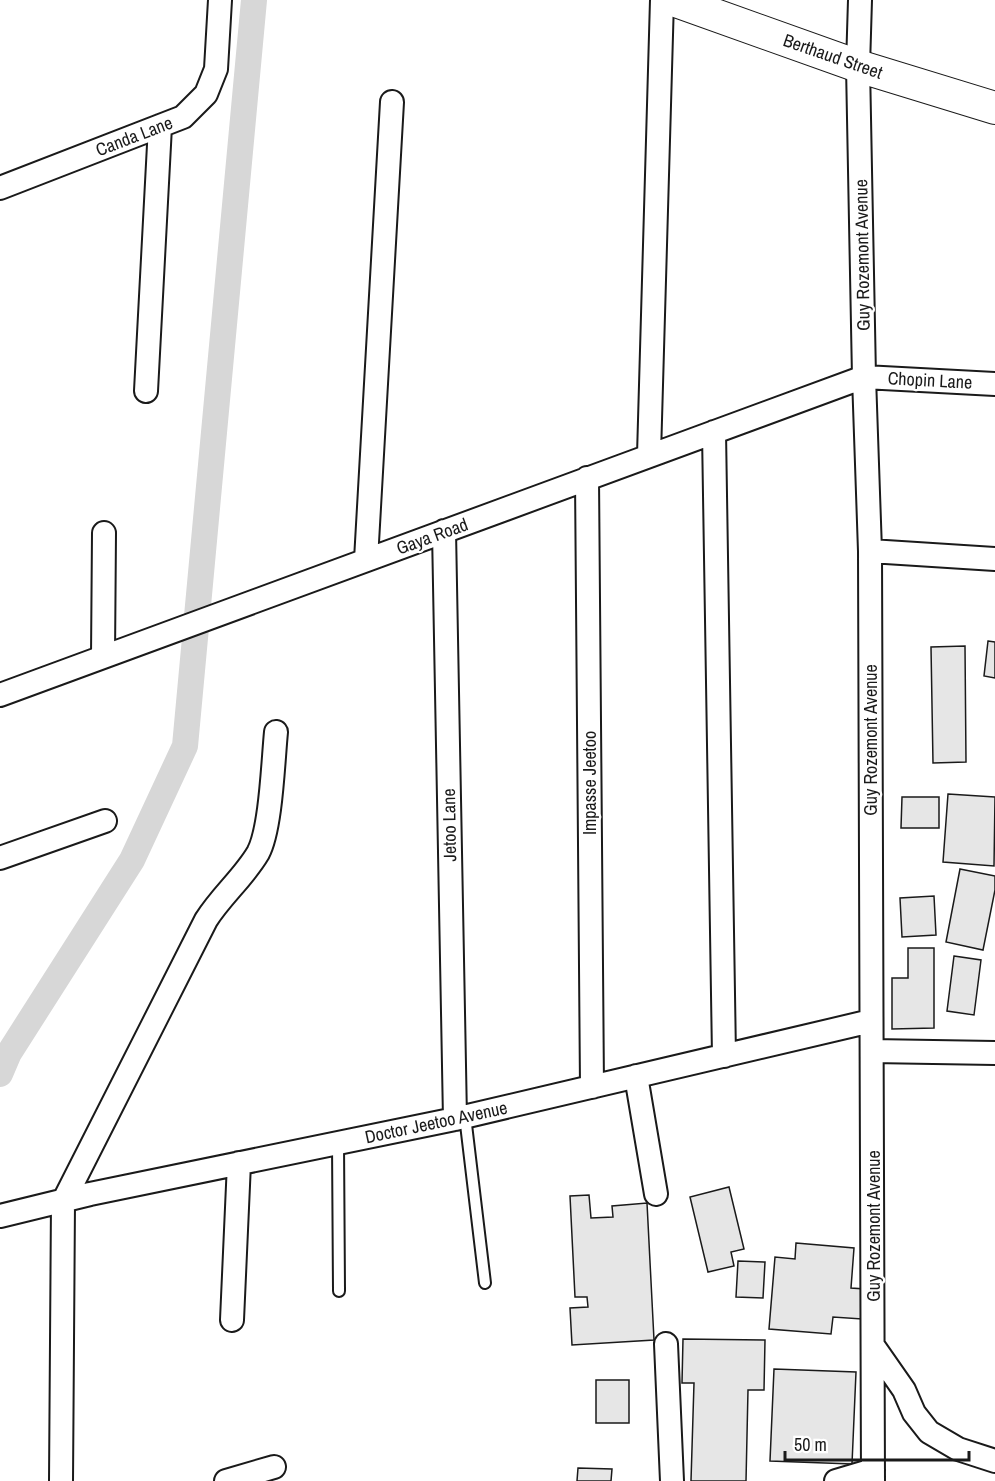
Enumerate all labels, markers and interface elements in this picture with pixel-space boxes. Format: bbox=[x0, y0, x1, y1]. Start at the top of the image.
street label: Berthaud Street bbox=[780, 27, 886, 85]
street label: Canda Lane bbox=[92, 110, 176, 162]
street label: Guy Rozemont Avenue bbox=[848, 179, 876, 331]
street label: Chopin Lane bbox=[887, 365, 973, 395]
street label: Gaya Road bbox=[393, 511, 471, 561]
street label: Guy Rozemont Avenue bbox=[858, 664, 883, 816]
street label: Impasse Jeetoo bbox=[577, 731, 602, 835]
street label: Jetoo Lane bbox=[436, 788, 462, 862]
street label: Doctor Jeetoo Avenue bbox=[362, 1095, 510, 1149]
street label: Guy Rozemont Avenue bbox=[861, 1150, 886, 1302]
scale bar bbox=[785, 1424, 970, 1462]
text: 50 m bbox=[794, 1432, 827, 1457]

